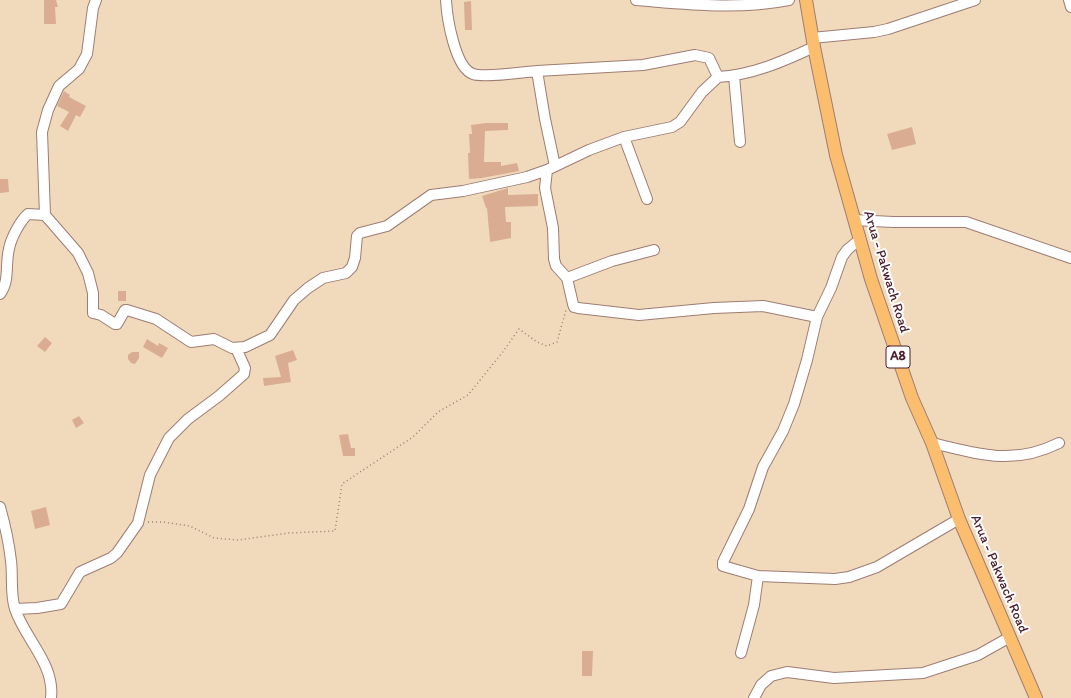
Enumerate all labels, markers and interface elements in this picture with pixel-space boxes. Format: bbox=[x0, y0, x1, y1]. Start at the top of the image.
street label: Arua - Pakwach Road bbox=[859, 209, 913, 335]
road number: A8 bbox=[886, 346, 910, 368]
street label: Arua - Pakwach Road bbox=[966, 512, 1032, 636]

